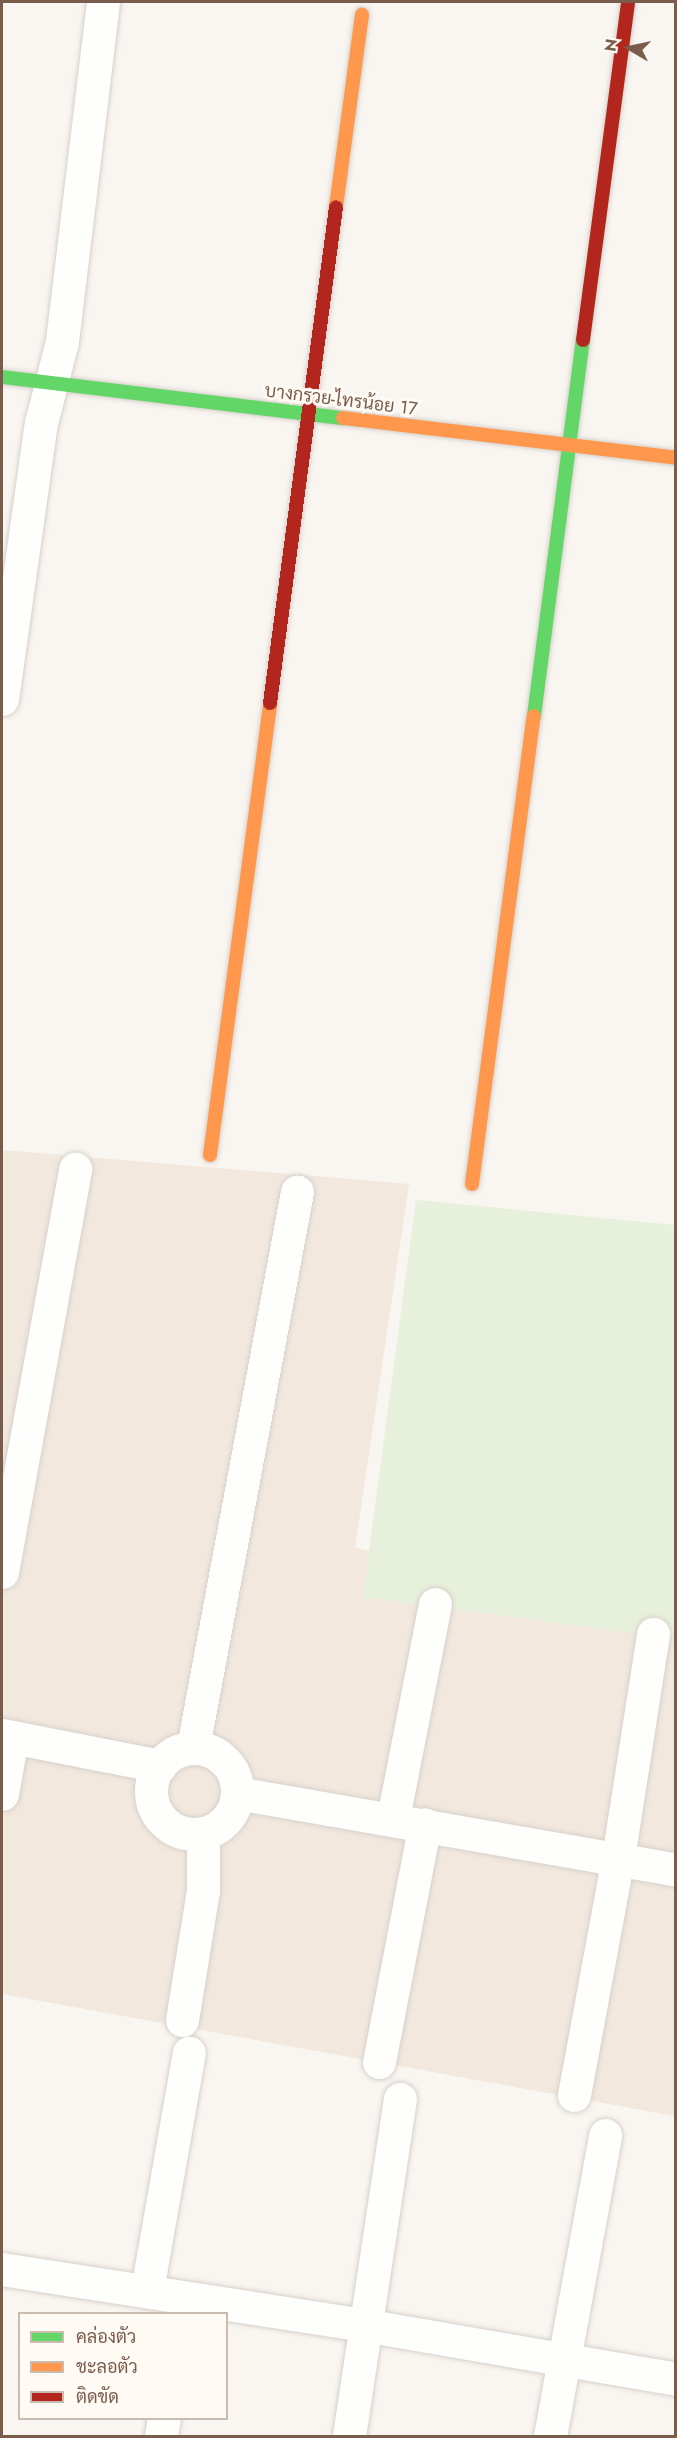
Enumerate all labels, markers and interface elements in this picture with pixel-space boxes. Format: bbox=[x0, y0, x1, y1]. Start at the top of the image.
north arrow bbox=[599, 18, 659, 78]
text: N bbox=[598, 37, 623, 53]
street label: บางกรวย-ไทรน้อย 17 bbox=[263, 380, 419, 420]
legend bbox=[18, 2312, 228, 2420]
text: คล่องตัว bbox=[76, 2324, 136, 2350]
text: ชะลอตัว bbox=[76, 2354, 138, 2380]
text: ติดขัด bbox=[76, 2384, 119, 2410]

